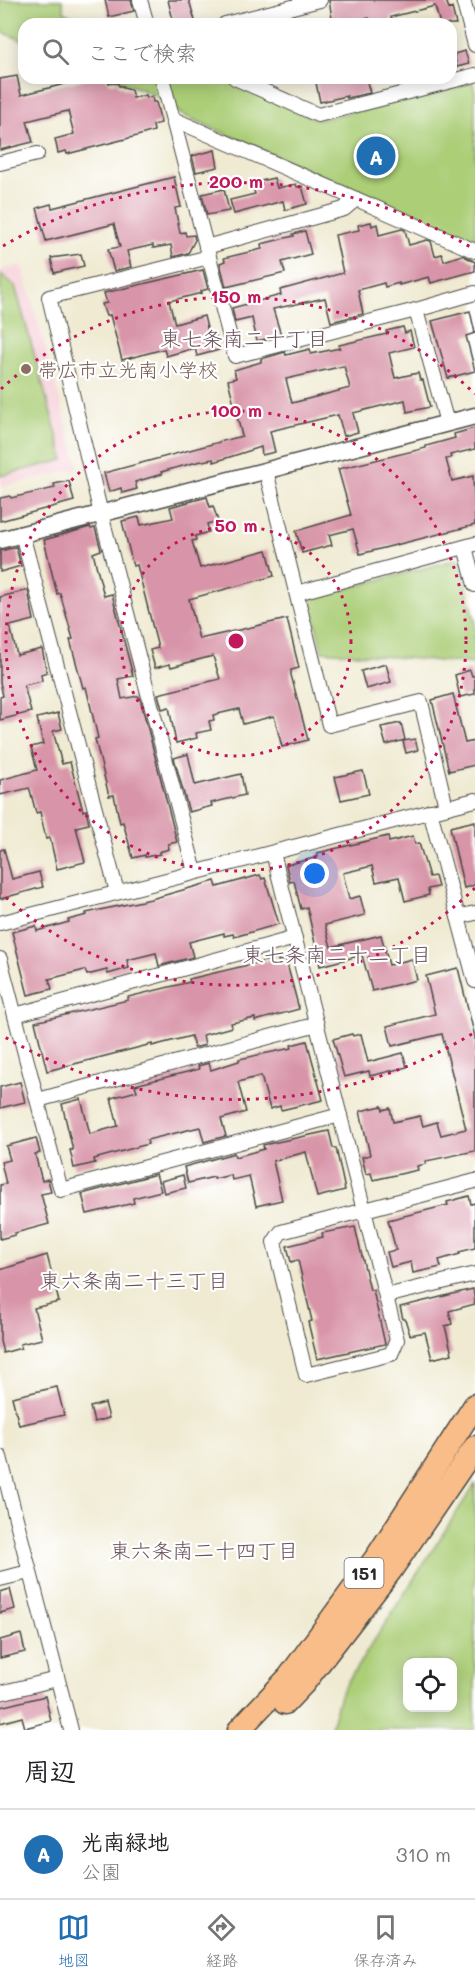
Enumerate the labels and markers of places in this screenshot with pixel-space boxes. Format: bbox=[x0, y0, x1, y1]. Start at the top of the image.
pin: A bbox=[356, 134, 395, 178]
place label: 帯広市立光南小学校 bbox=[38, 356, 218, 382]
marker: 帯広市立光南小学校 bbox=[19, 362, 33, 376]
centre of rings bbox=[226, 631, 246, 651]

